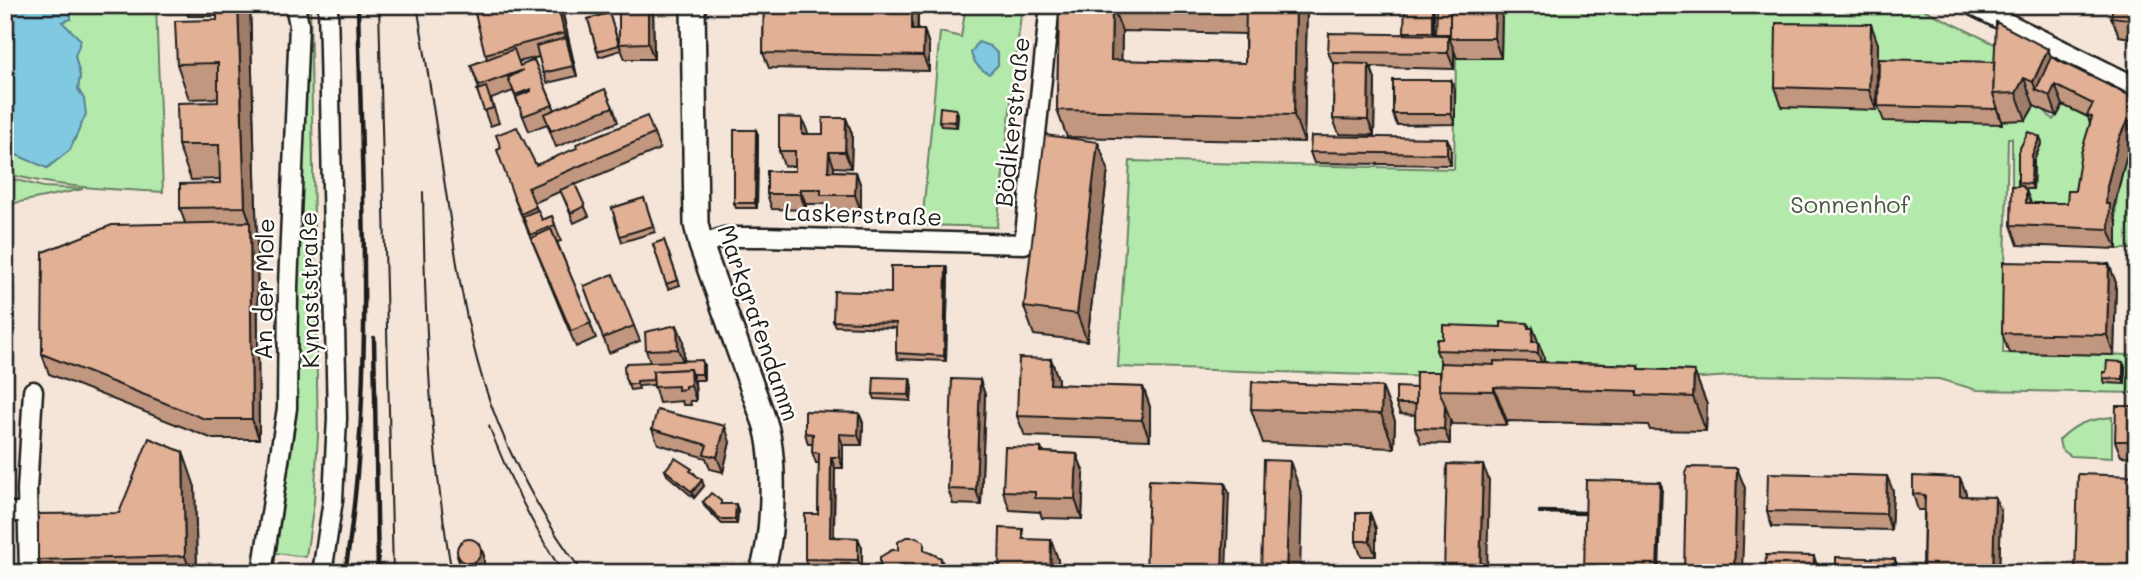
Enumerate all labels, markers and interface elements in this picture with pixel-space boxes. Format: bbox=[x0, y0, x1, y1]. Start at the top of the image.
street label: Bödikerstraße bbox=[987, 35, 1036, 208]
park label: Sonnenhof bbox=[1790, 188, 1910, 219]
street label: Laskerstraße bbox=[783, 195, 943, 232]
street label: Kynaststraße bbox=[292, 211, 325, 369]
street label: An der Mole bbox=[247, 218, 280, 360]
street label: Markgrafendamm bbox=[711, 220, 808, 425]

